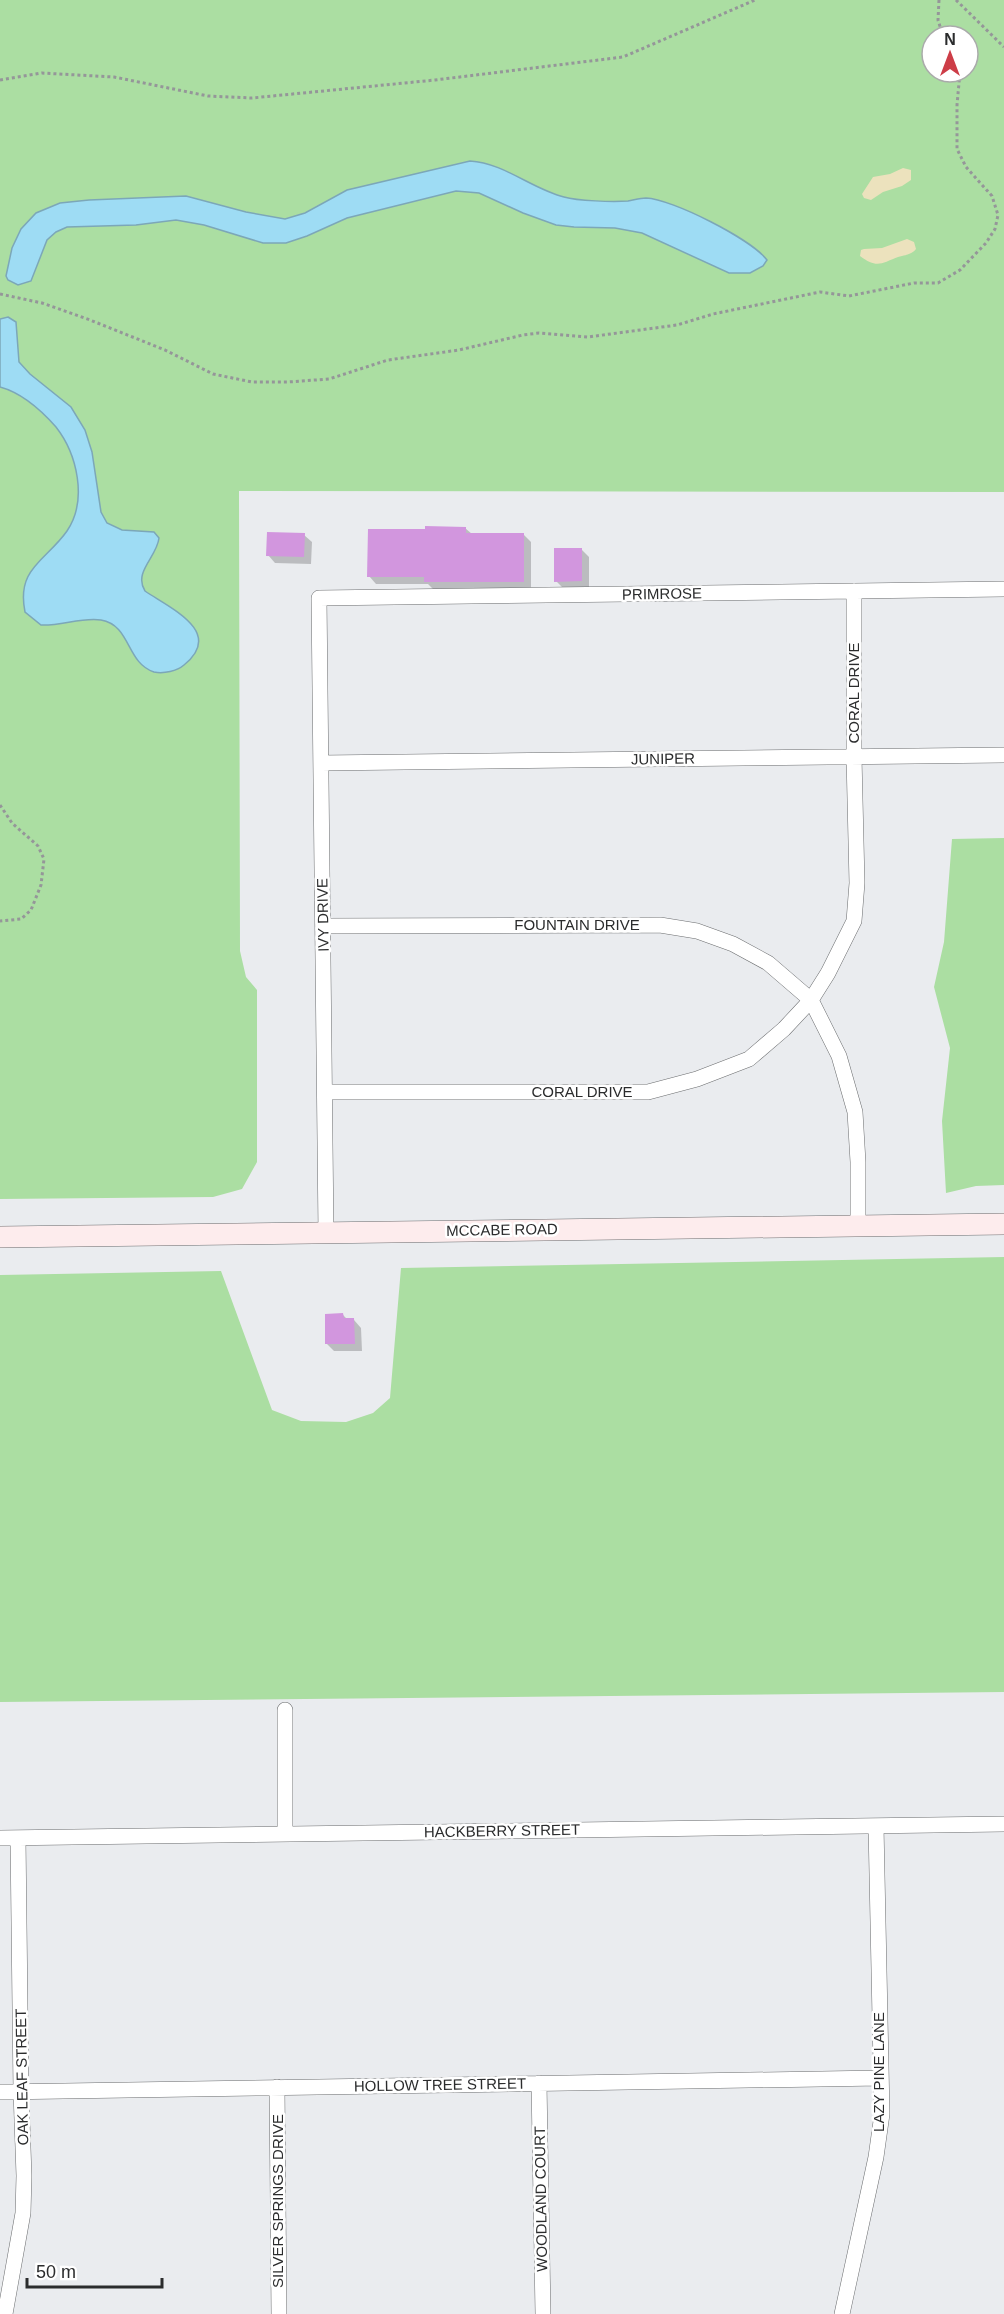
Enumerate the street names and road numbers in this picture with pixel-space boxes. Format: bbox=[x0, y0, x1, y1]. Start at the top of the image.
street label: PRIMROSE bbox=[622, 584, 702, 603]
street label: CORAL DRIVE bbox=[845, 642, 862, 744]
street label: JUNIPER bbox=[631, 749, 695, 768]
street label: IVY DRIVE bbox=[313, 878, 332, 952]
street label: FOUNTAIN DRIVE bbox=[514, 916, 640, 933]
street label: CORAL DRIVE bbox=[531, 1083, 633, 1100]
street label: MCCABE ROAD bbox=[446, 1220, 558, 1239]
street label: HACKBERRY STREET bbox=[424, 1821, 580, 1840]
street label: OAK LEAF STREET bbox=[12, 2009, 31, 2145]
street label: LAZY PINE LANE bbox=[870, 2012, 887, 2132]
street label: HOLLOW TREE STREET bbox=[354, 2074, 526, 2095]
street label: SILVER SPRINGS DRIVE bbox=[269, 2114, 286, 2288]
street label: WOODLAND COURT bbox=[531, 2126, 550, 2272]

